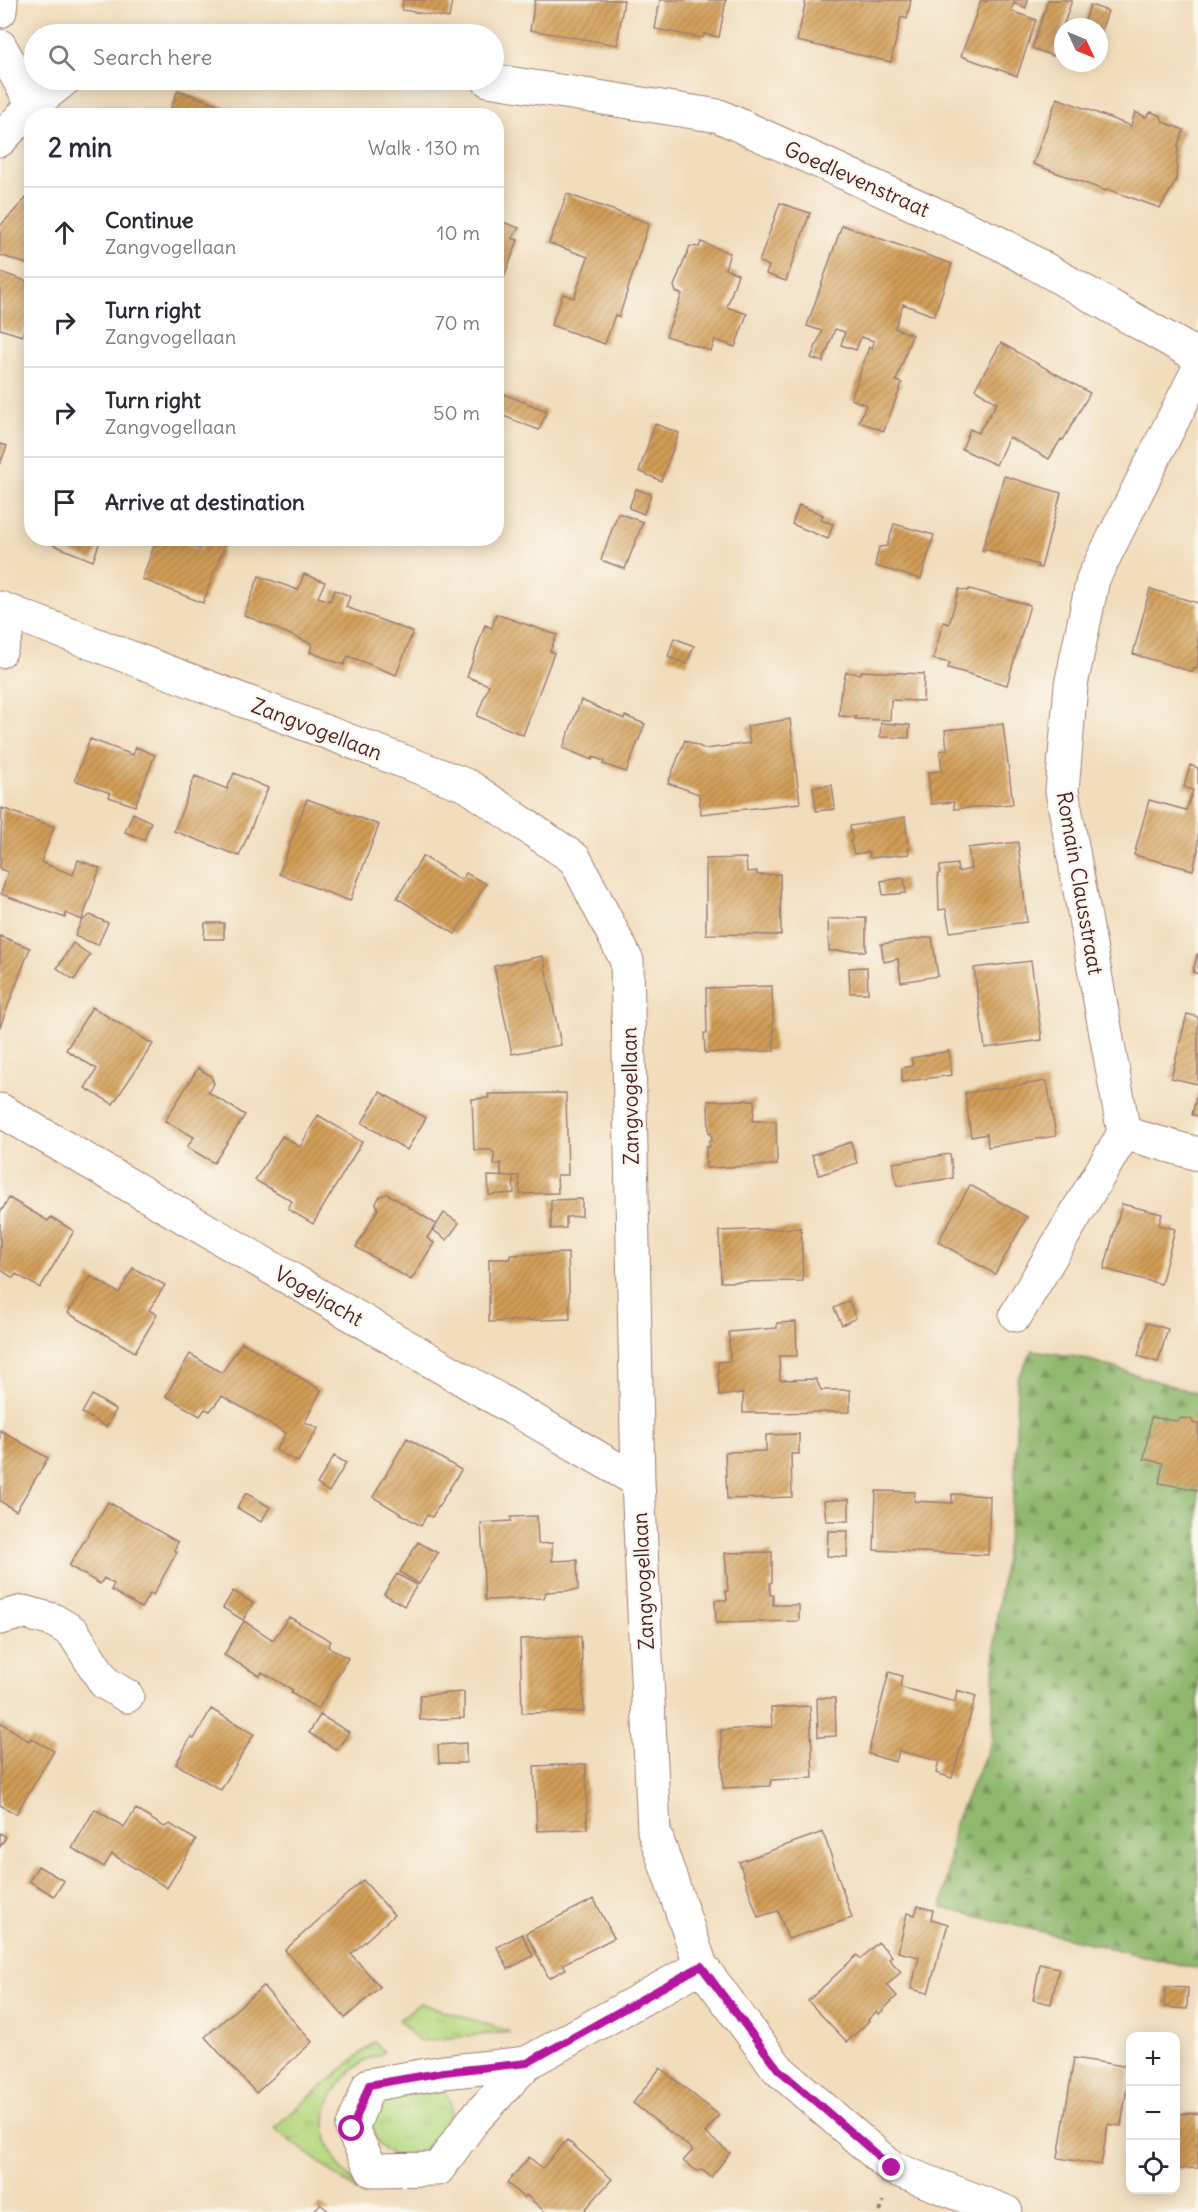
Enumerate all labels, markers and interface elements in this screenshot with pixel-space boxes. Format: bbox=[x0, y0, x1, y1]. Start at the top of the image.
north arrow bbox=[1054, 18, 1108, 72]
search box bbox=[24, 24, 504, 90]
icon: search bbox=[45, 41, 78, 74]
text: Search here bbox=[93, 43, 212, 71]
text: 2 min bbox=[48, 131, 112, 164]
text: Walk · 130 m bbox=[368, 135, 480, 160]
street label: Goedlevenstraat bbox=[780, 135, 934, 223]
text: Continue bbox=[105, 206, 194, 234]
icon: ahead bbox=[48, 216, 81, 249]
text: 10 m bbox=[437, 220, 480, 245]
text: Zangvogellaan bbox=[105, 234, 236, 259]
text: Turn right bbox=[105, 296, 201, 324]
icon: right bbox=[48, 306, 81, 339]
text: 70 m bbox=[435, 310, 480, 335]
text: Zangvogellaan bbox=[105, 324, 236, 349]
text: Turn right bbox=[105, 386, 201, 414]
icon: right bbox=[48, 396, 81, 429]
text: 50 m bbox=[433, 400, 480, 425]
text: Zangvogellaan bbox=[105, 414, 236, 439]
icon: arrive bbox=[48, 486, 81, 519]
text: Arrive at destination bbox=[105, 488, 305, 516]
street label: Zangvogellaan bbox=[248, 692, 386, 766]
street label: Romain Clausstraat bbox=[1051, 789, 1109, 977]
street label: Zangvogellaan bbox=[615, 1027, 645, 1165]
street label: Vogeljacht bbox=[270, 1260, 368, 1332]
street label: Zangvogellaan bbox=[626, 1511, 660, 1651]
map controls bbox=[1126, 2032, 1180, 2194]
button: + bbox=[1126, 2032, 1180, 2086]
button: − bbox=[1126, 2086, 1180, 2140]
route start bbox=[338, 2115, 364, 2141]
button: locate bbox=[1126, 2140, 1180, 2194]
route end bbox=[878, 2154, 904, 2180]

